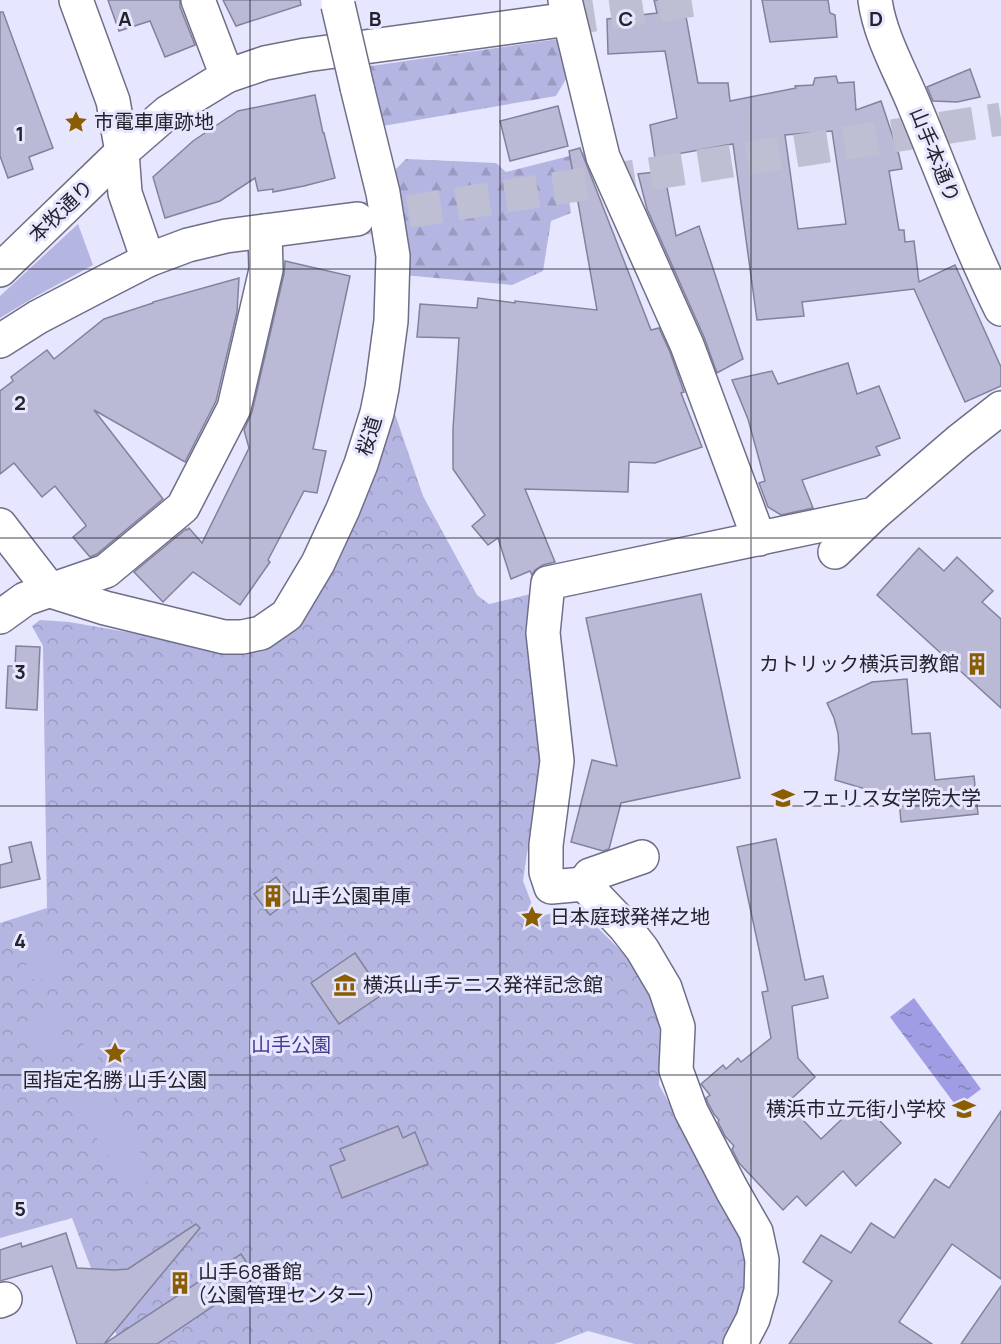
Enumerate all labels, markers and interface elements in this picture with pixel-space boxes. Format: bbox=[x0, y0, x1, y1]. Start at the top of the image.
text: A bbox=[118, 5, 132, 32]
text: B bbox=[369, 5, 382, 32]
text: C bbox=[619, 5, 633, 32]
text: D bbox=[869, 5, 883, 32]
street label: 山手本通り bbox=[904, 103, 967, 206]
place label: 市電車庫跡地 bbox=[94, 108, 214, 135]
place icon: 市電車庫跡地 bbox=[63, 109, 89, 135]
text: 1 bbox=[16, 120, 24, 147]
street label: 本牧通り bbox=[23, 173, 99, 248]
text: 2 bbox=[14, 389, 26, 416]
street label: 桜道 bbox=[350, 413, 387, 459]
place label: カトリック横浜司教館 bbox=[759, 650, 959, 677]
building icon: カトリック横浜司教館 bbox=[964, 651, 990, 677]
text: 3 bbox=[14, 658, 26, 685]
place label: フェリス女学院大学 bbox=[801, 784, 981, 811]
school or university icon: フェリス女学院大学 bbox=[770, 785, 796, 811]
place label: 山手公園車庫 bbox=[291, 882, 411, 909]
building icon: 山手公園車庫 bbox=[260, 883, 286, 909]
place label: 日本庭球発祥之地 bbox=[550, 903, 710, 930]
place icon: 日本庭球発祥之地 bbox=[519, 904, 545, 930]
text: 4 bbox=[14, 927, 26, 954]
place label: 横浜山手テニス発祥記念館 bbox=[363, 971, 603, 998]
museum icon: 横浜山手テニス発祥記念館 bbox=[332, 972, 358, 998]
park label: 山手公園 bbox=[251, 1031, 331, 1058]
place icon: 国指定名勝 山手公園 bbox=[102, 1040, 128, 1066]
place label: 国指定名勝 山手公園 bbox=[23, 1066, 207, 1093]
place label: 横浜市立元街小学校 bbox=[766, 1095, 946, 1122]
school or university icon: 横浜市立元街小学校 bbox=[951, 1096, 977, 1122]
text: 5 bbox=[14, 1195, 26, 1222]
place label: 山手68番館 (公園管理センター) bbox=[198, 1258, 375, 1308]
building icon: 山手68番館 (公園管理センター) bbox=[167, 1270, 193, 1296]

